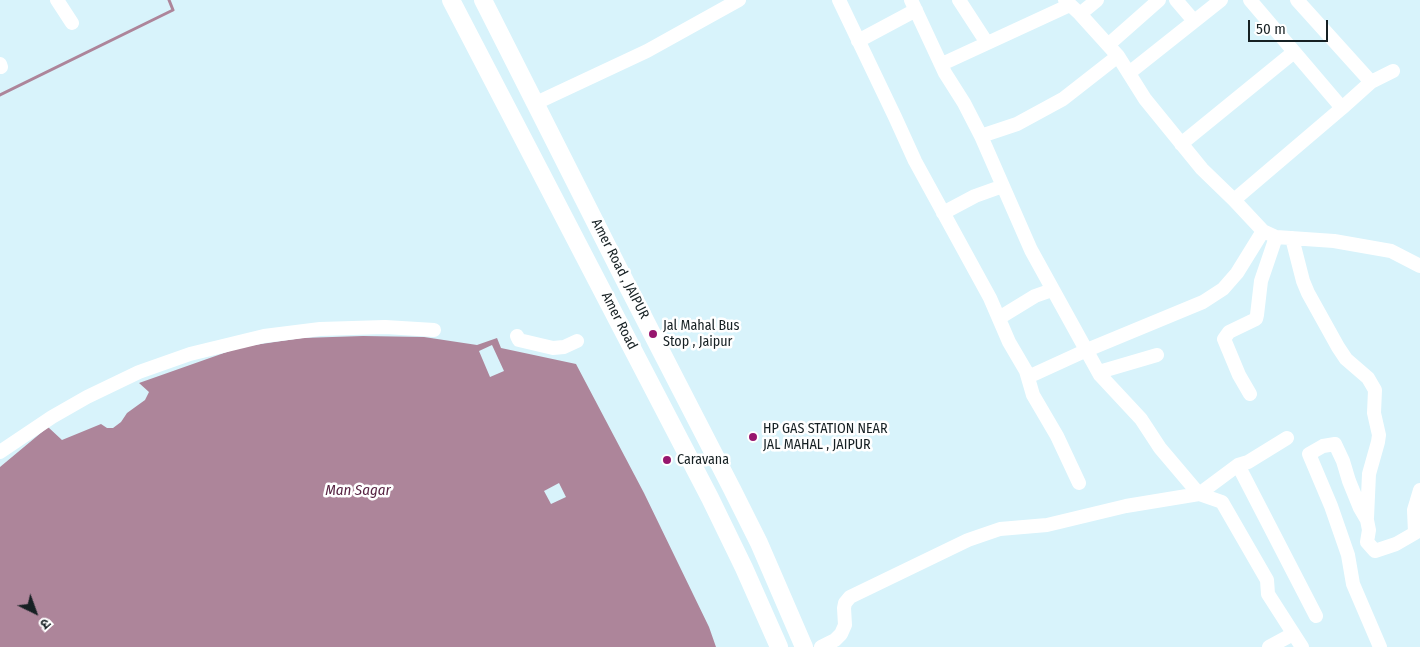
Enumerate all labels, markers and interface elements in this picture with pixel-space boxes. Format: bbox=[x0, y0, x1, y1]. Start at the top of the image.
scale bar bbox=[1250, 10, 1330, 42]
text: 50 m bbox=[1256, 20, 1286, 38]
street label: Amer Road , JAIPUR bbox=[588, 216, 652, 322]
street label: Amer Road bbox=[597, 289, 641, 353]
place label: Jal Mahal Bus Stop , Jaipur bbox=[663, 318, 739, 351]
marker: Jal Mahal Bus Stop , Jaipur bbox=[647, 328, 659, 340]
place label: HP GAS STATION NEAR JAL MAHAL , JAIPUR bbox=[763, 421, 888, 454]
marker: HP GAS STATION NEAR JAL MAHAL , JAIPUR bbox=[747, 431, 759, 443]
place label: Caravana bbox=[677, 452, 729, 468]
marker: Caravana bbox=[661, 454, 673, 466]
water label: Man Sagar bbox=[325, 482, 391, 500]
north arrow bbox=[10, 587, 60, 637]
text: उ bbox=[37, 614, 54, 633]

